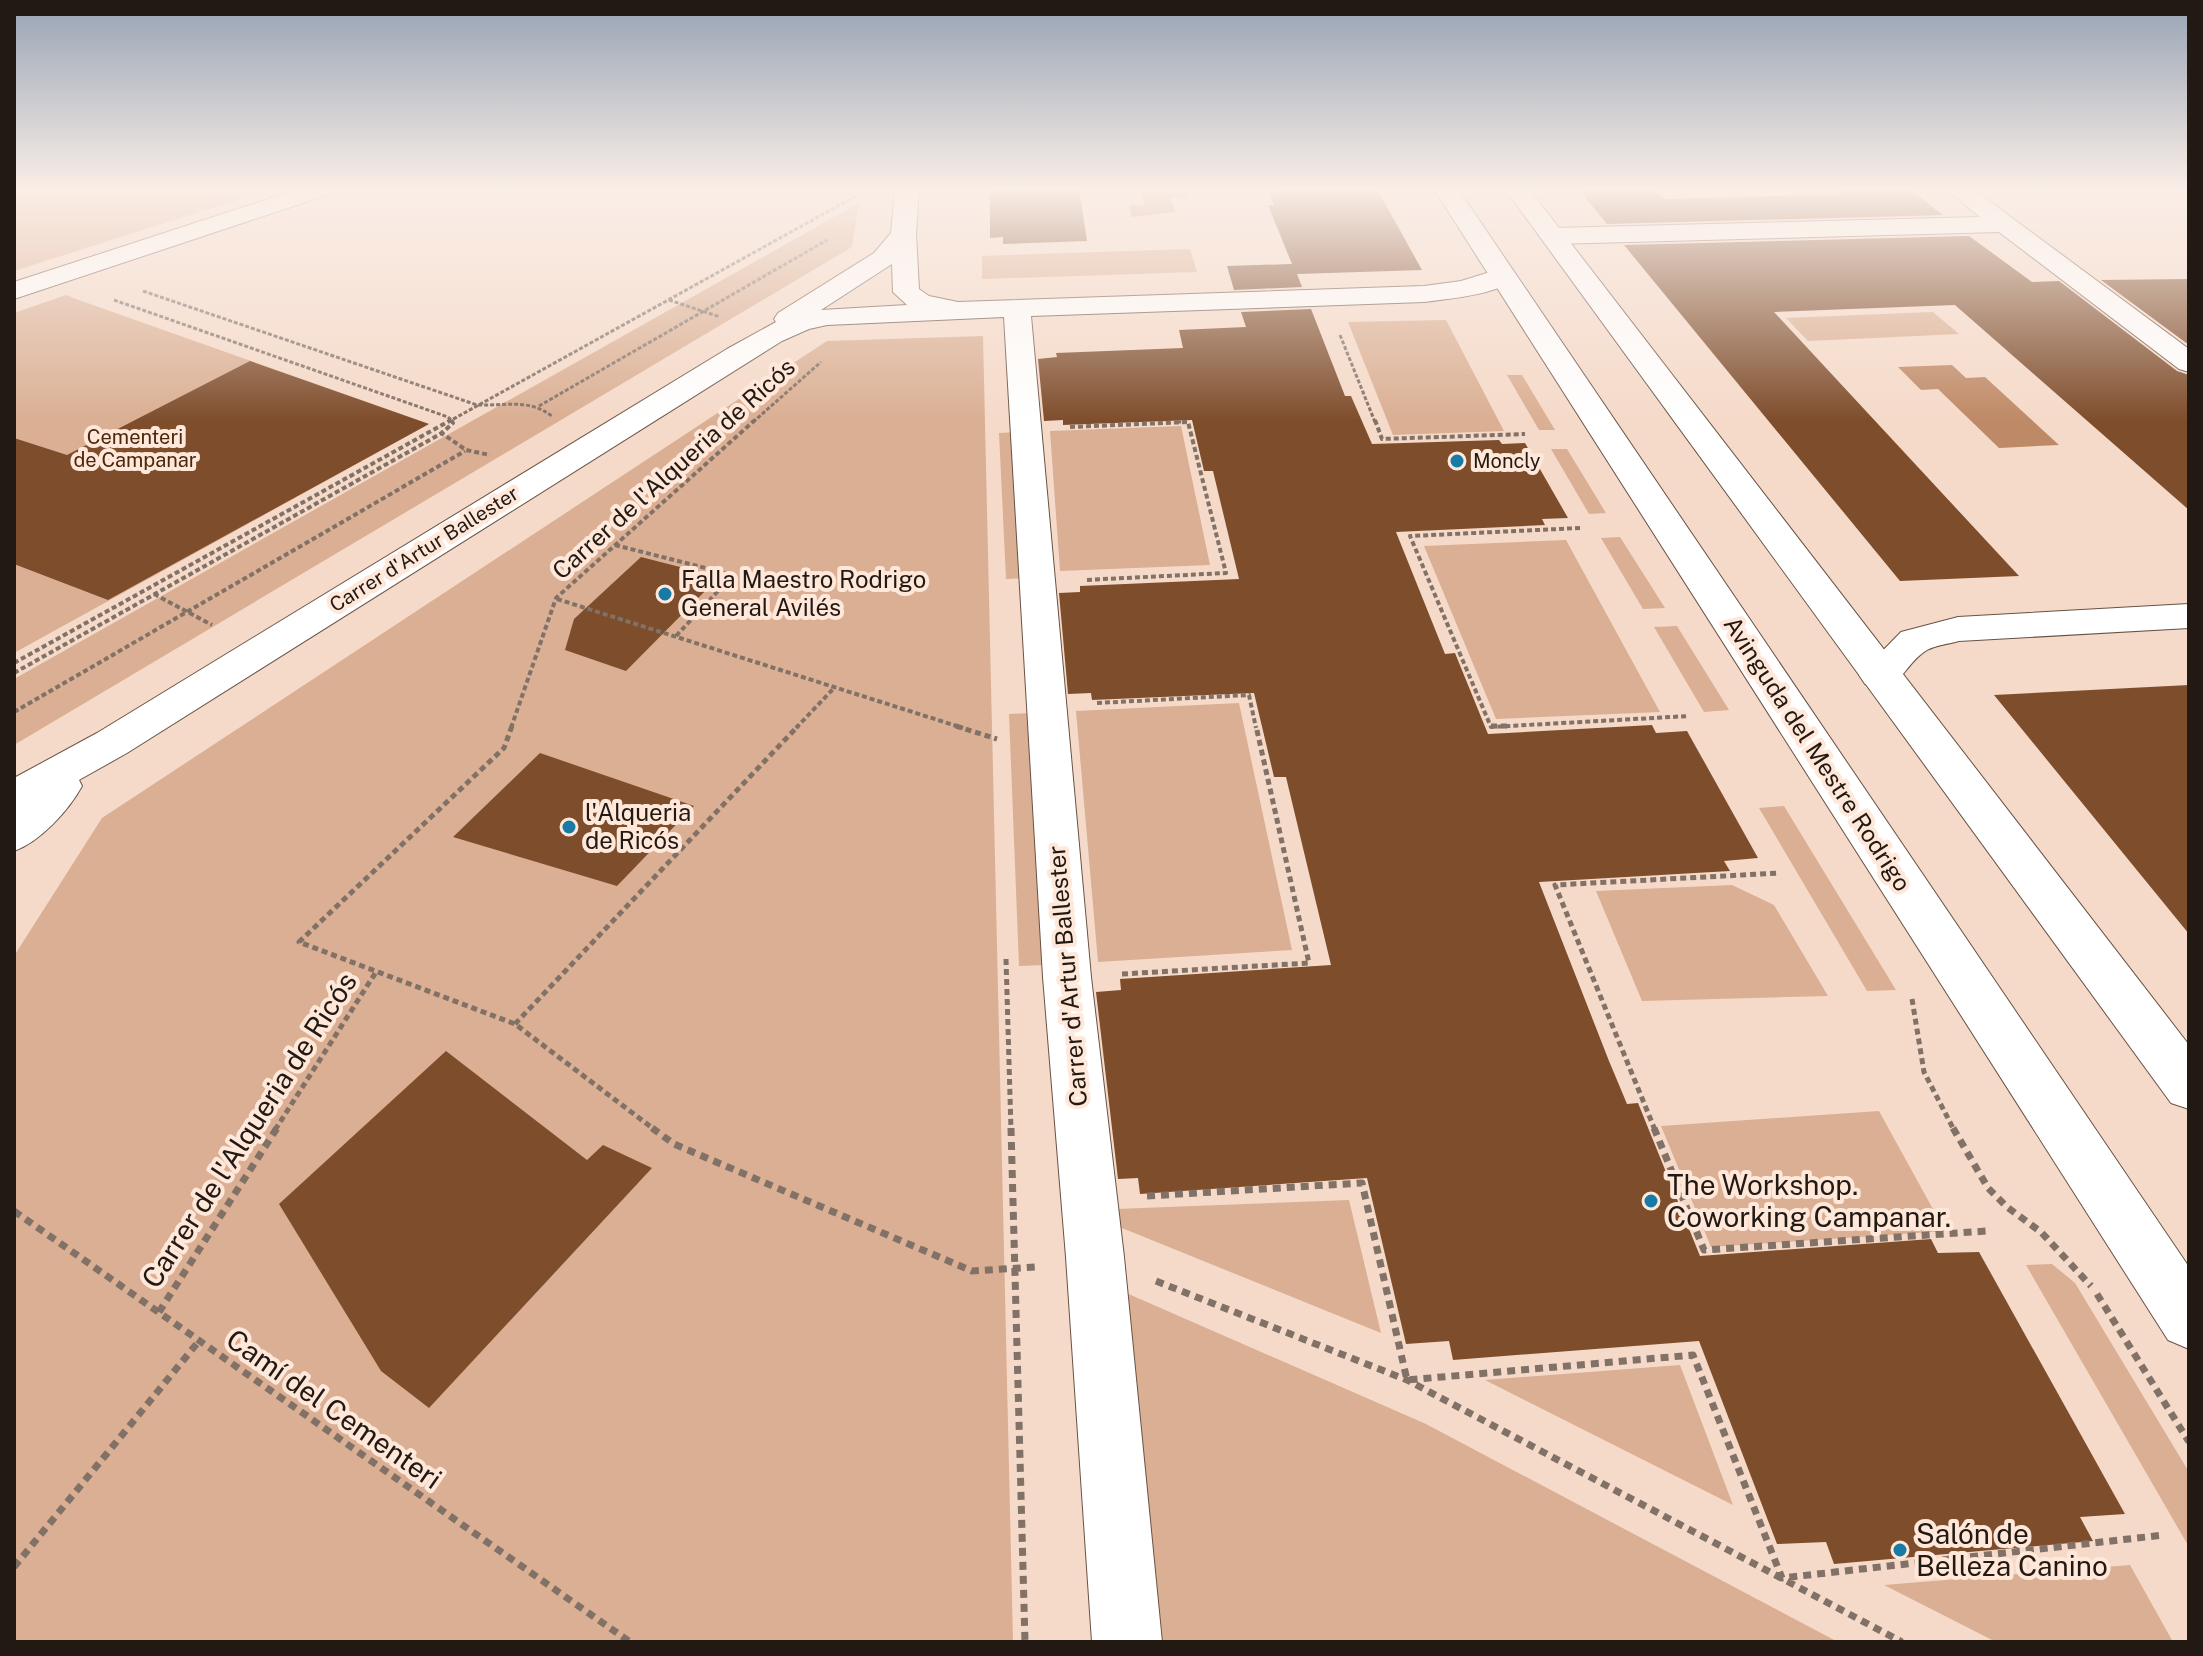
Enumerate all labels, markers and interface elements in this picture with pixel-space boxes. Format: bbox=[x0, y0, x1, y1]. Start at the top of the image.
street label: Carrer de l'Alqueria de Ricós bbox=[546, 352, 800, 584]
park label: Cementeri de Campanar bbox=[73, 425, 197, 472]
place label: Moncly bbox=[1473, 449, 1541, 473]
marker: Moncly bbox=[1448, 452, 1466, 470]
street label: Carrer d'Artur Ballester bbox=[325, 481, 523, 617]
place label: Falla Maestro Rodrigo General Avilés bbox=[681, 565, 926, 621]
marker: Falla Maestro Rodrigo General Avilés bbox=[656, 585, 674, 603]
street label: Avinguda del Mestre Rodrigo bbox=[1718, 611, 1917, 896]
place label: l'Alqueria de Ricós bbox=[585, 798, 691, 854]
marker: l'Alqueria de Ricós bbox=[560, 818, 578, 836]
street label: Carrer d'Artur Ballester bbox=[1042, 845, 1092, 1108]
street label: Carrer de l'Alqueria de Ricós bbox=[134, 966, 363, 1293]
place label: The Workshop. Coworking Campanar. bbox=[1667, 1168, 1951, 1233]
marker: The Workshop. Coworking Campanar. bbox=[1642, 1192, 1660, 1210]
street label: Camí del Cementeri bbox=[220, 1322, 448, 1495]
place label: Salón de Belleza Canino bbox=[1916, 1517, 2108, 1582]
marker: Salón de Belleza Canino bbox=[1891, 1541, 1909, 1559]

